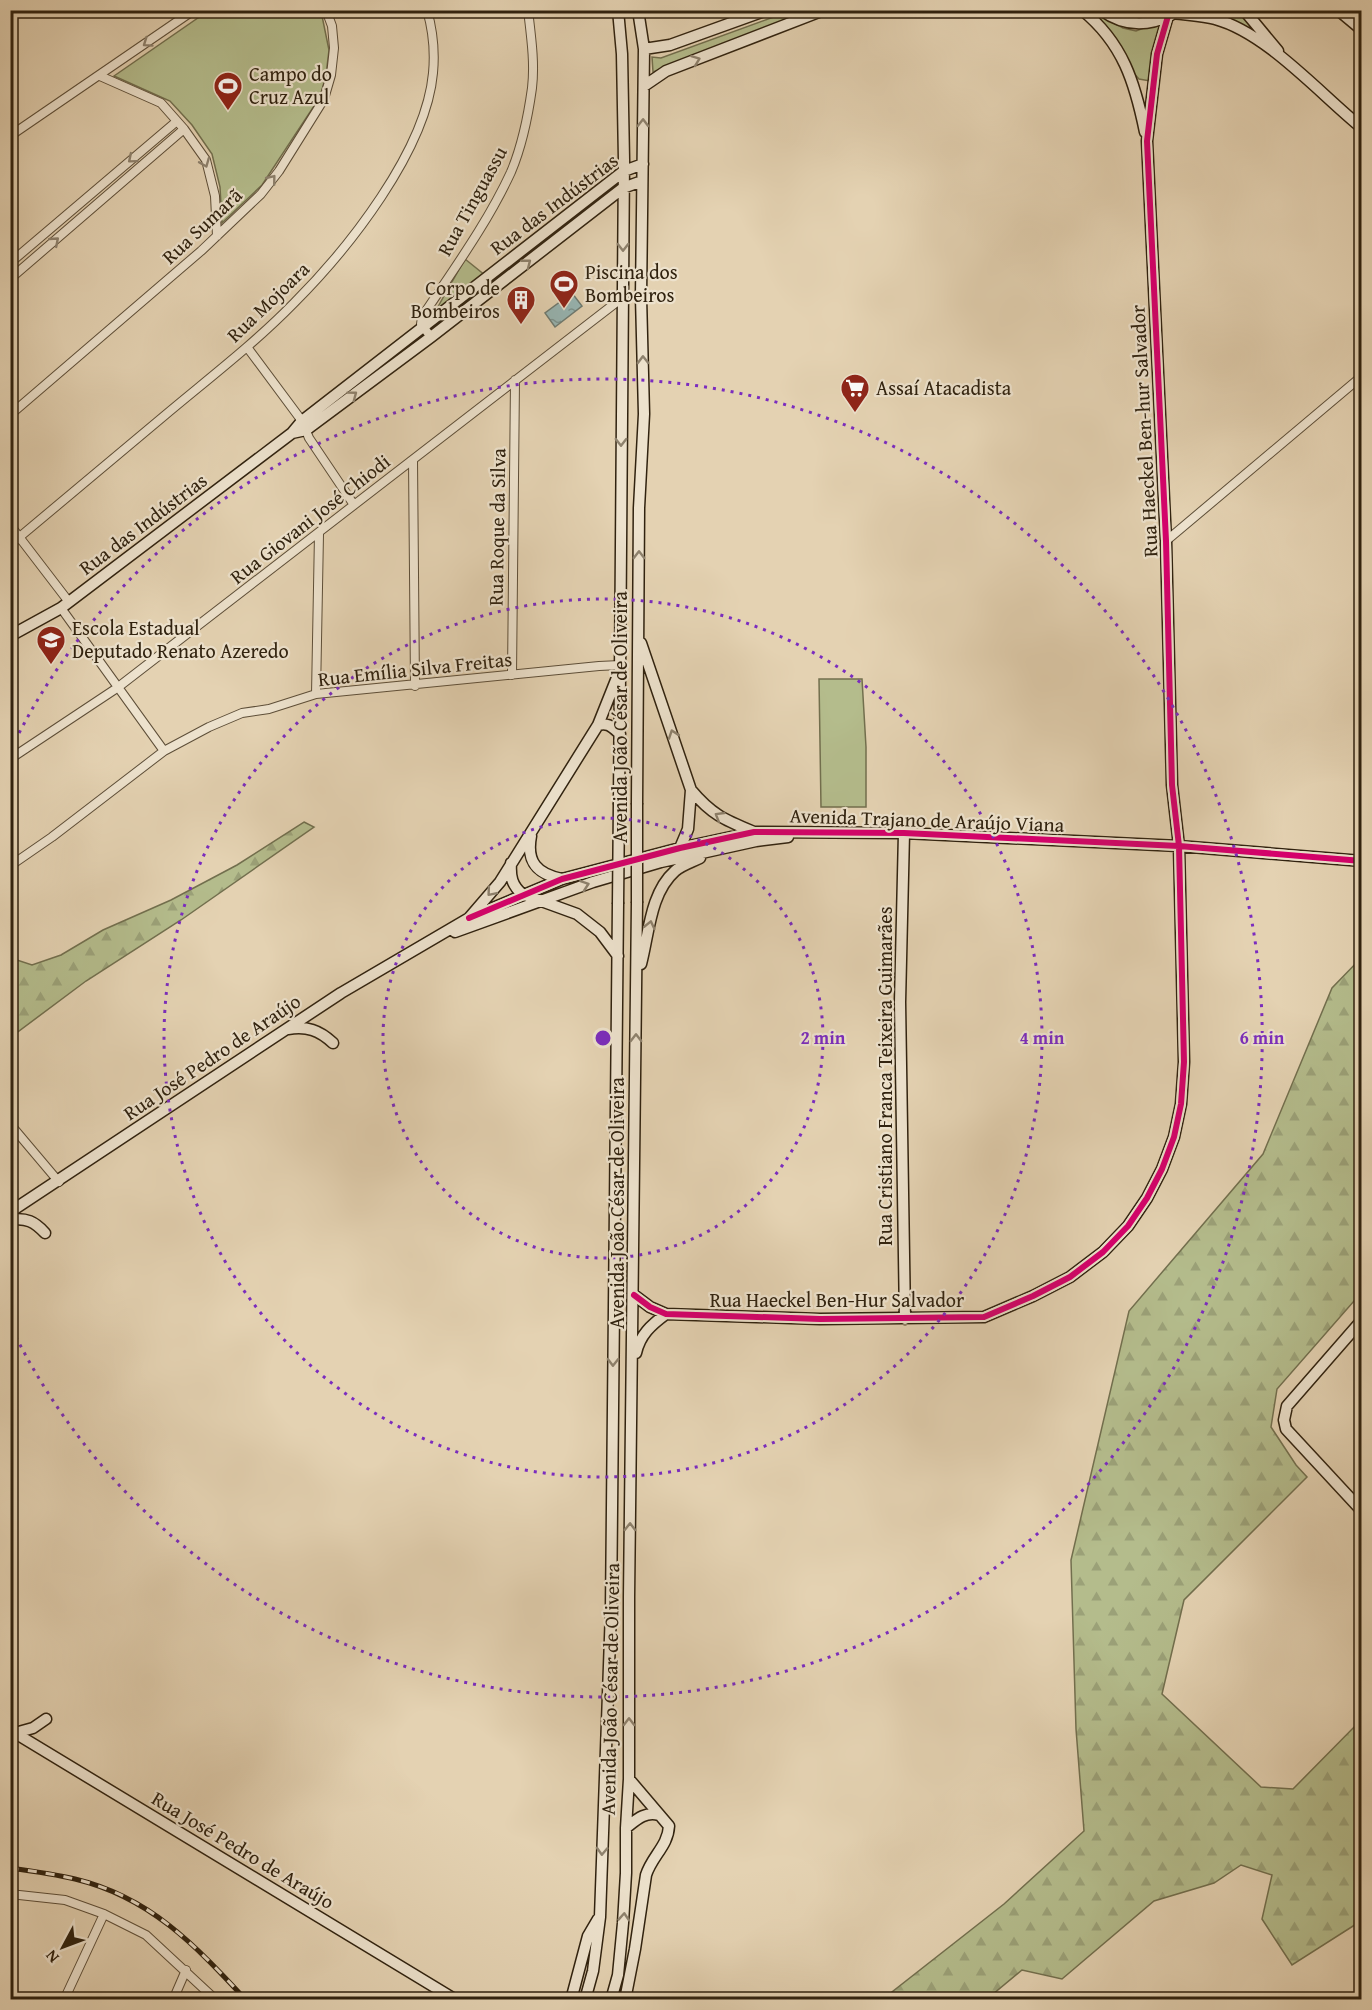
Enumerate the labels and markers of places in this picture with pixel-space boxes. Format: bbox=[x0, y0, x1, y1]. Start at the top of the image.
place label: Campo do Cruz Azul bbox=[249, 59, 332, 111]
sports icon: Campo do Cruz Azul bbox=[212, 70, 244, 112]
place label: Piscina dos Bombeiros bbox=[585, 257, 678, 309]
sports icon: Piscina dos Bombeiros bbox=[548, 268, 580, 310]
place label: Corpo de Bombeiros bbox=[411, 273, 500, 325]
building icon: Corpo de Bombeiros bbox=[505, 284, 537, 326]
supermarket icon: Assaí Atacadista bbox=[839, 372, 871, 414]
place label: Assaí Atacadista bbox=[876, 373, 1012, 402]
place label: Escola Estadual Deputado Renato Azeredo bbox=[72, 613, 289, 665]
school or university icon: Escola Estadual Deputado Renato Azeredo bbox=[35, 624, 67, 666]
centre of rings bbox=[593, 1028, 613, 1048]

